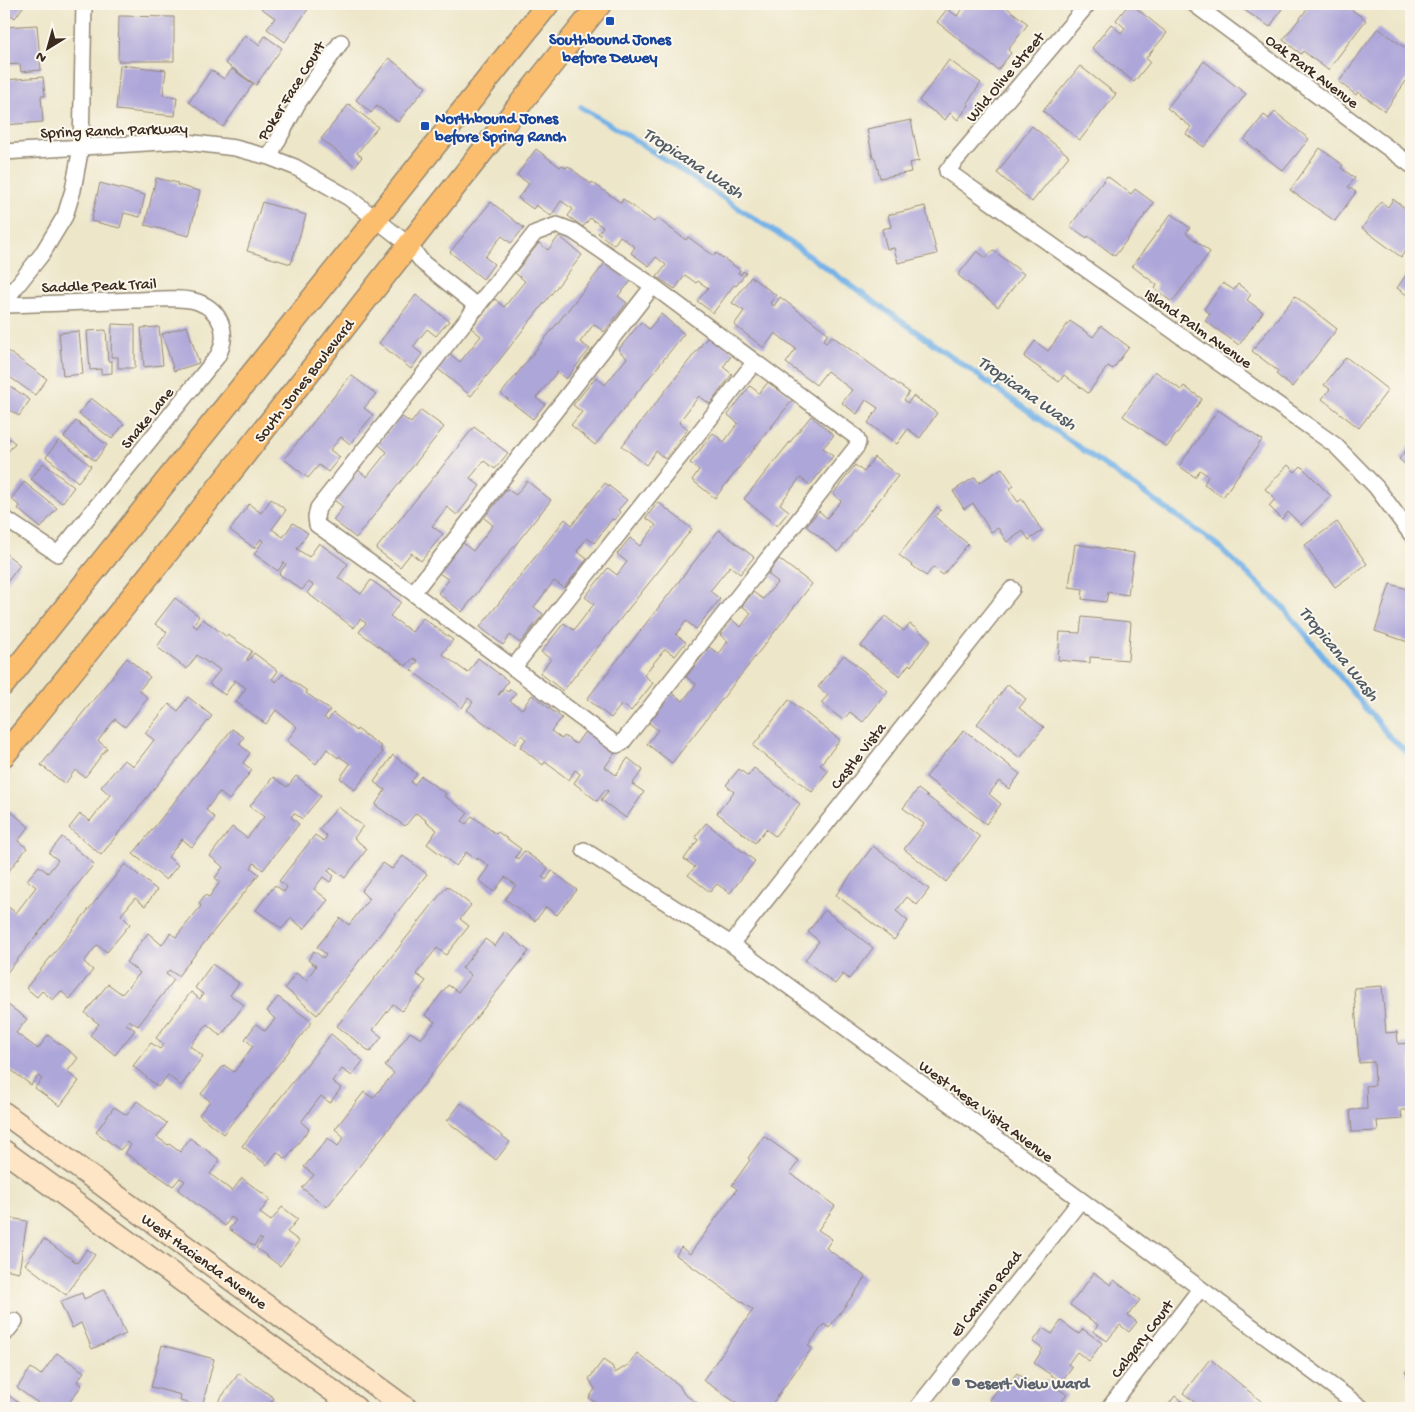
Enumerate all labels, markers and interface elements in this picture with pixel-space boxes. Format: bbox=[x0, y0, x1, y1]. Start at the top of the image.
marker: Southbound Jones before Dewey bbox=[604, 15, 616, 27]
north arrow bbox=[22, 22, 72, 72]
street label: Wild Olive Street bbox=[963, 28, 1051, 127]
place label: Southbound Jones before Dewey bbox=[549, 32, 672, 69]
street label: Oak Park Avenue bbox=[1261, 32, 1362, 114]
street label: Poker Face Court bbox=[254, 38, 332, 146]
text: N bbox=[33, 47, 50, 66]
place label: Northbound Jones before Spring Ranch bbox=[434, 111, 567, 148]
street label: Spring Ranch Parkway bbox=[40, 120, 188, 145]
marker: Northbound Jones before Spring Ranch bbox=[419, 120, 431, 132]
water label: Tropicana Wash bbox=[638, 124, 747, 205]
street label: Saddle Peak Trail bbox=[41, 276, 157, 299]
street label: Island Palm Avenue bbox=[1139, 286, 1255, 375]
street label: South Jones Boulevard bbox=[252, 315, 361, 448]
water label: Tropicana Wash bbox=[973, 352, 1080, 436]
street label: Snake Lane bbox=[118, 384, 180, 454]
water label: Tropicana Wash bbox=[1293, 603, 1383, 706]
street label: Castle Vista bbox=[828, 719, 892, 794]
street label: West Mesa Vista Avenue bbox=[914, 1058, 1056, 1168]
street label: West Hacienda Avenue bbox=[136, 1211, 270, 1315]
street label: El Camino Road bbox=[948, 1247, 1028, 1342]
street label: Calgary Court bbox=[1108, 1296, 1180, 1383]
marker: Desert View Ward bbox=[950, 1376, 962, 1388]
place label: Desert View Ward bbox=[964, 1376, 1091, 1395]

